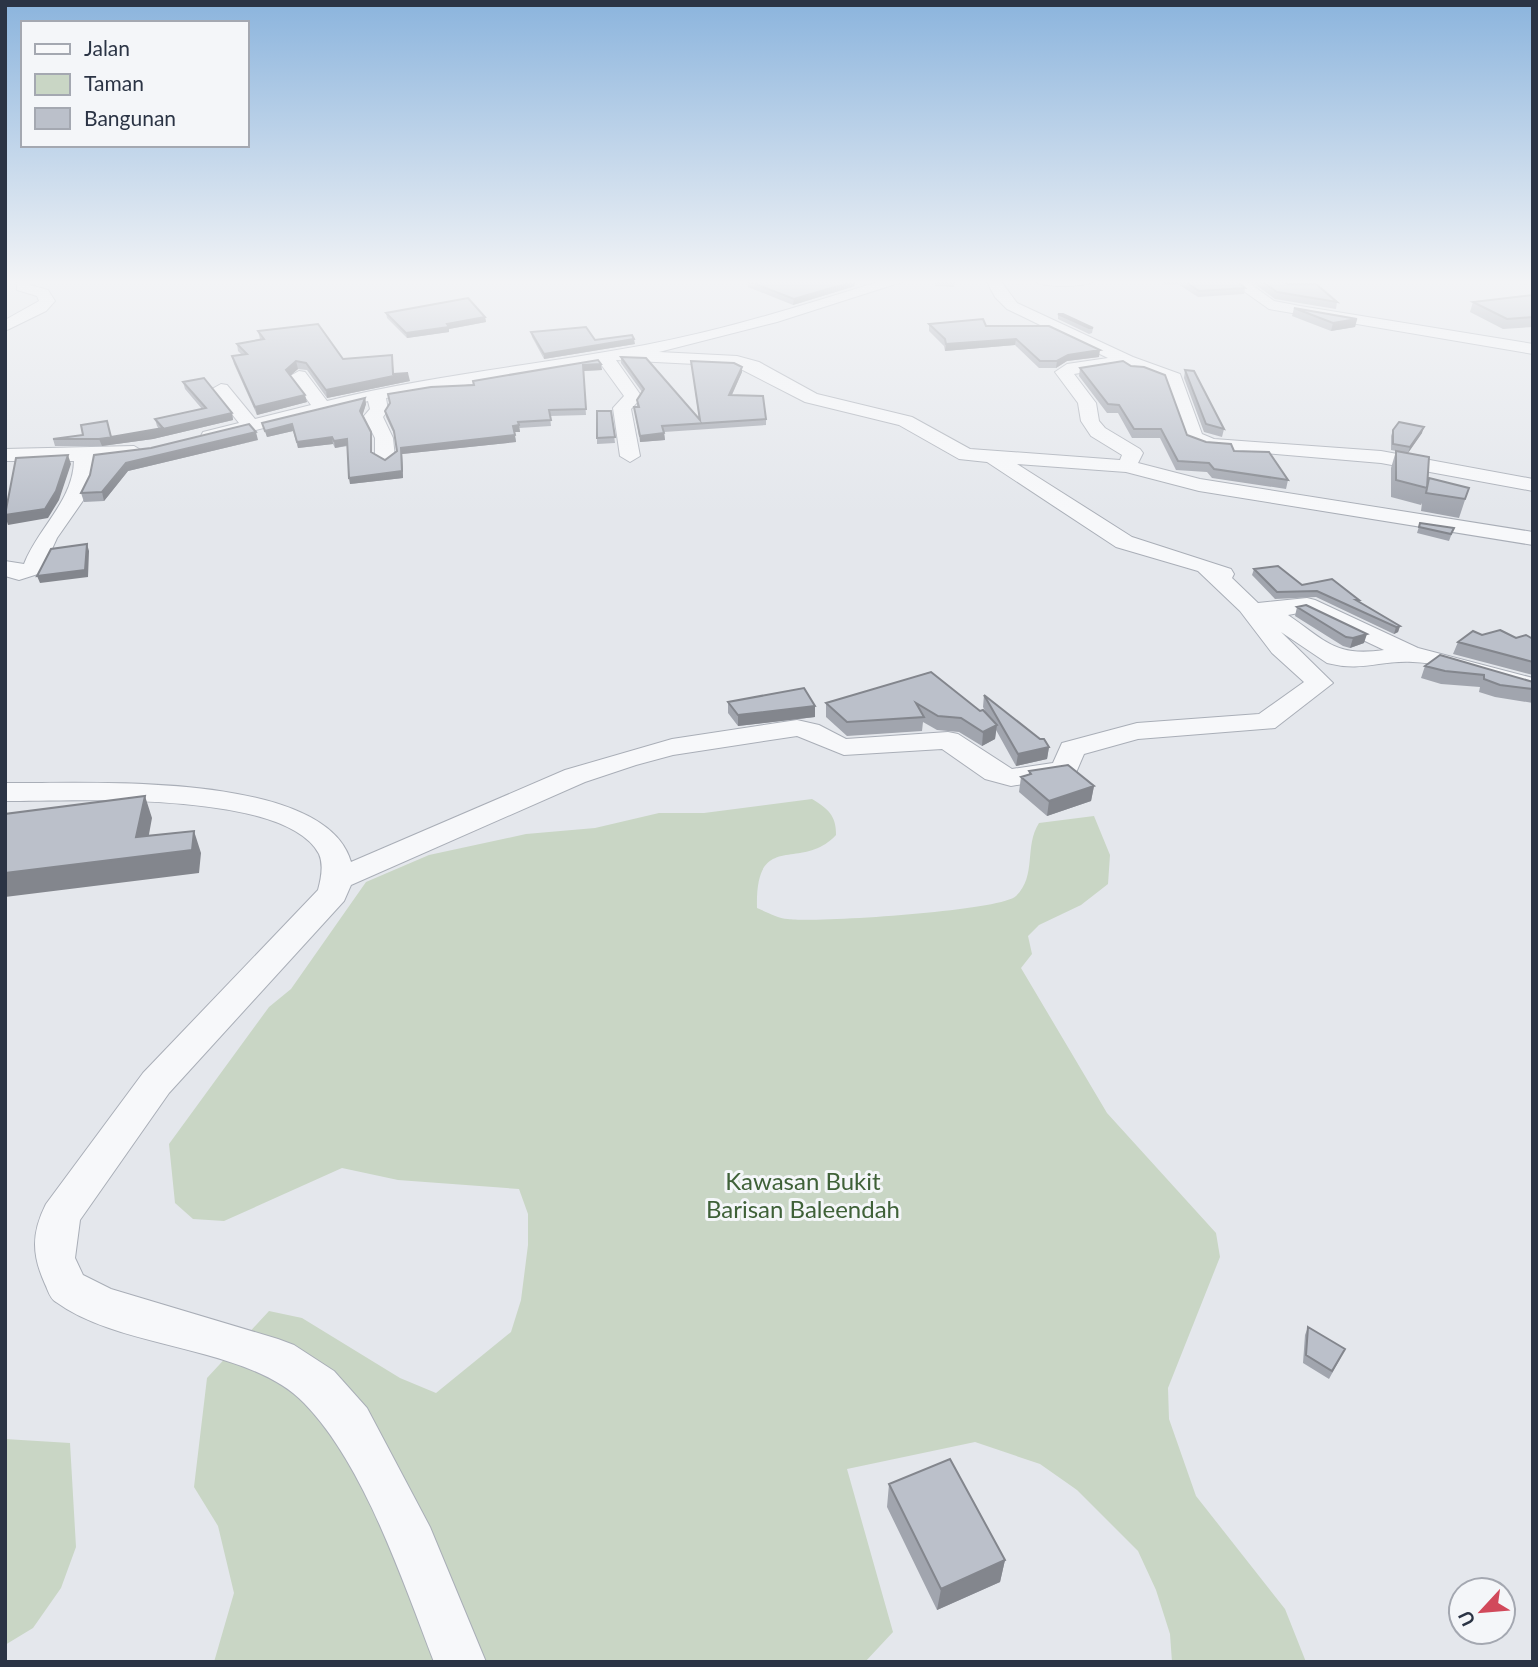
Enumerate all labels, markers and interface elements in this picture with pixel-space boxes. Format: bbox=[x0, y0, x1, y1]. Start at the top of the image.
legend bbox=[21, 21, 248, 147]
text: Jalan bbox=[84, 35, 130, 60]
text: Taman bbox=[84, 70, 144, 95]
text: Bangunan bbox=[84, 105, 176, 130]
park label: Kawasan Bukit Barisan Baleendah bbox=[706, 1166, 900, 1223]
north arrow bbox=[1447, 1576, 1517, 1646]
text: U bbox=[1453, 1607, 1480, 1630]

